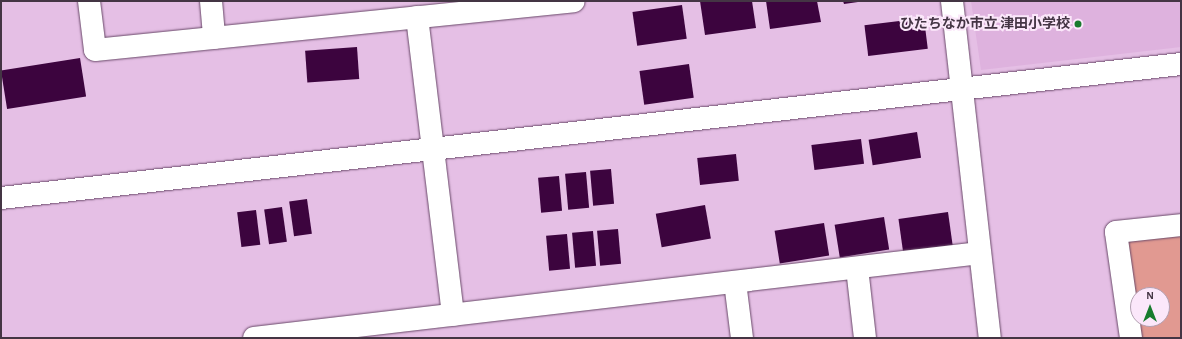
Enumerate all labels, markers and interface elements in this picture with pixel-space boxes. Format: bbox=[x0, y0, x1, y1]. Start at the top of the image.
place label: ひたちなか市立 津田小学校 bbox=[900, 16, 1070, 32]
marker: ひたちなか市立 津田小学校 bbox=[1073, 19, 1083, 29]
north arrow bbox=[1130, 287, 1170, 327]
text: N bbox=[1146, 290, 1154, 301]

